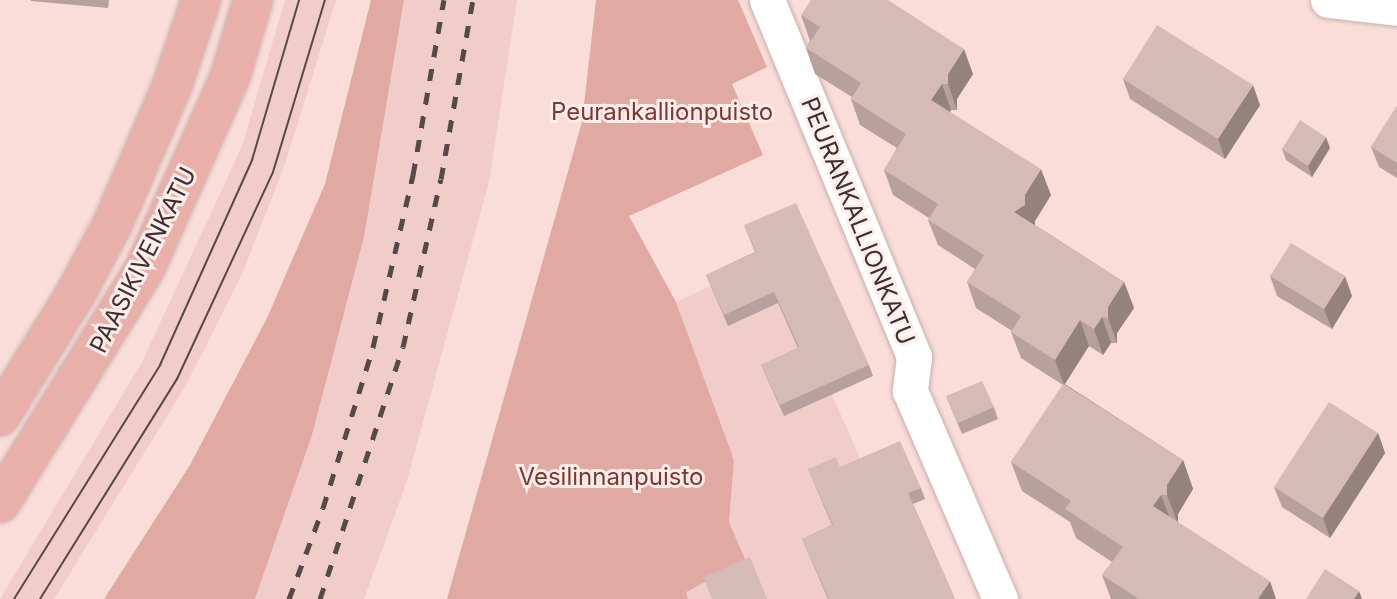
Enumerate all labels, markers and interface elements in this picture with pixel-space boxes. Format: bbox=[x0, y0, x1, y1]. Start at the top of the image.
street label: PEURANKALLIONKATU bbox=[795, 93, 921, 349]
park label: Peurankallionpuisto bbox=[551, 98, 773, 126]
street label: PAASIKIVENKATU bbox=[84, 162, 202, 358]
park label: Vesilinnanpuisto bbox=[519, 463, 703, 491]

